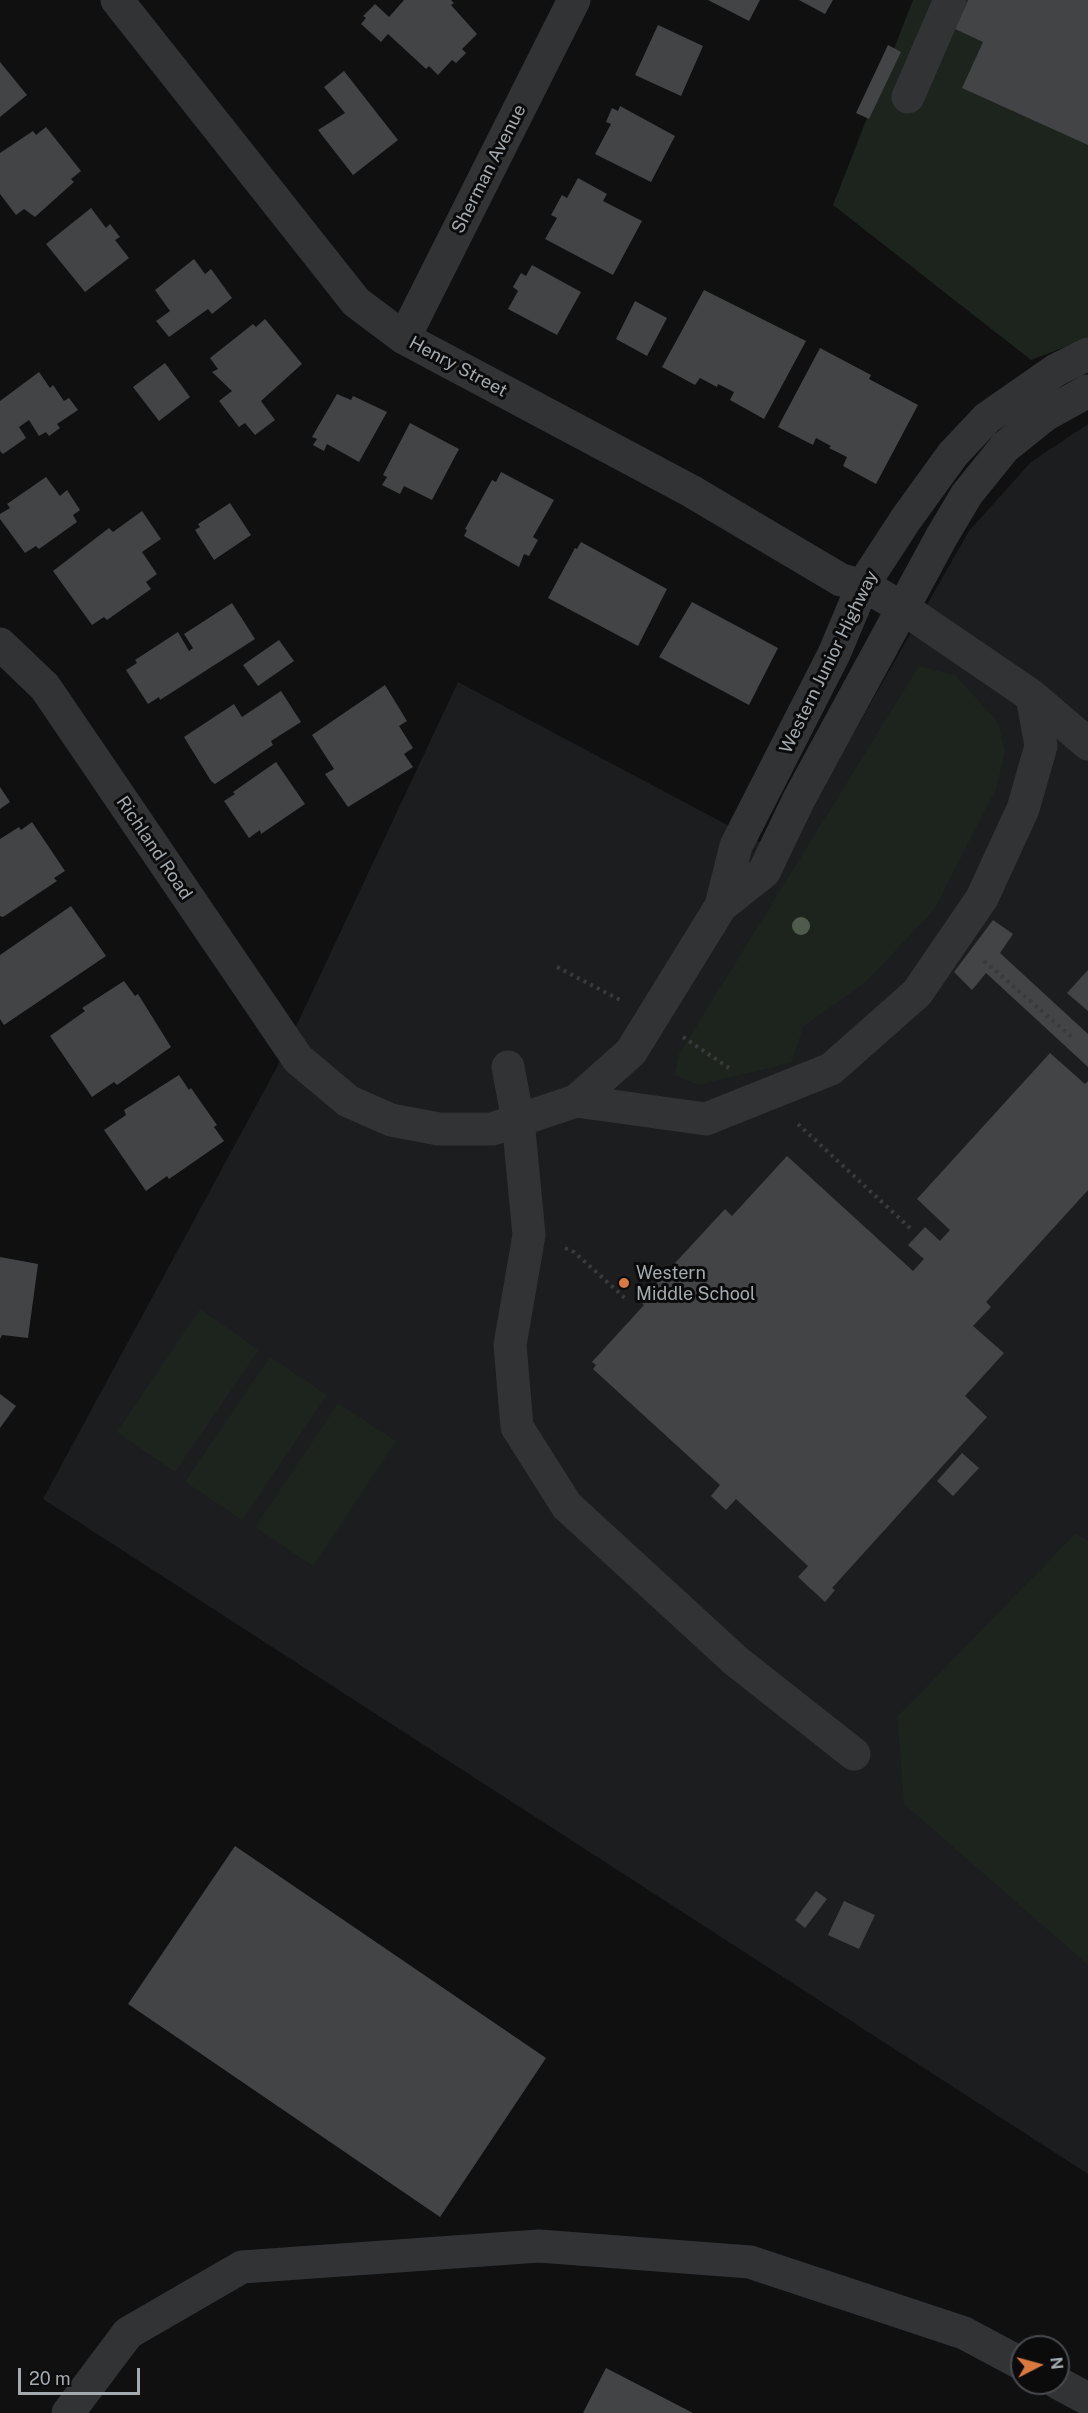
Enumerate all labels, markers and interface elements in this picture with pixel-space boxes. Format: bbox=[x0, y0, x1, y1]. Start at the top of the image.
street label: Sherman Avenue bbox=[447, 101, 531, 237]
street label: Henry Street bbox=[405, 332, 511, 402]
street label: Western Junior Highway bbox=[775, 567, 883, 757]
street label: Richland Road bbox=[111, 792, 197, 904]
place label: Western Middle School bbox=[636, 1262, 755, 1304]
marker: Western Middle School bbox=[617, 1276, 631, 1290]
north arrow bbox=[1010, 2335, 1070, 2395]
scale bar bbox=[21, 2356, 142, 2394]
text: N bbox=[1046, 2356, 1067, 2370]
text: 20 m bbox=[29, 2368, 71, 2389]

